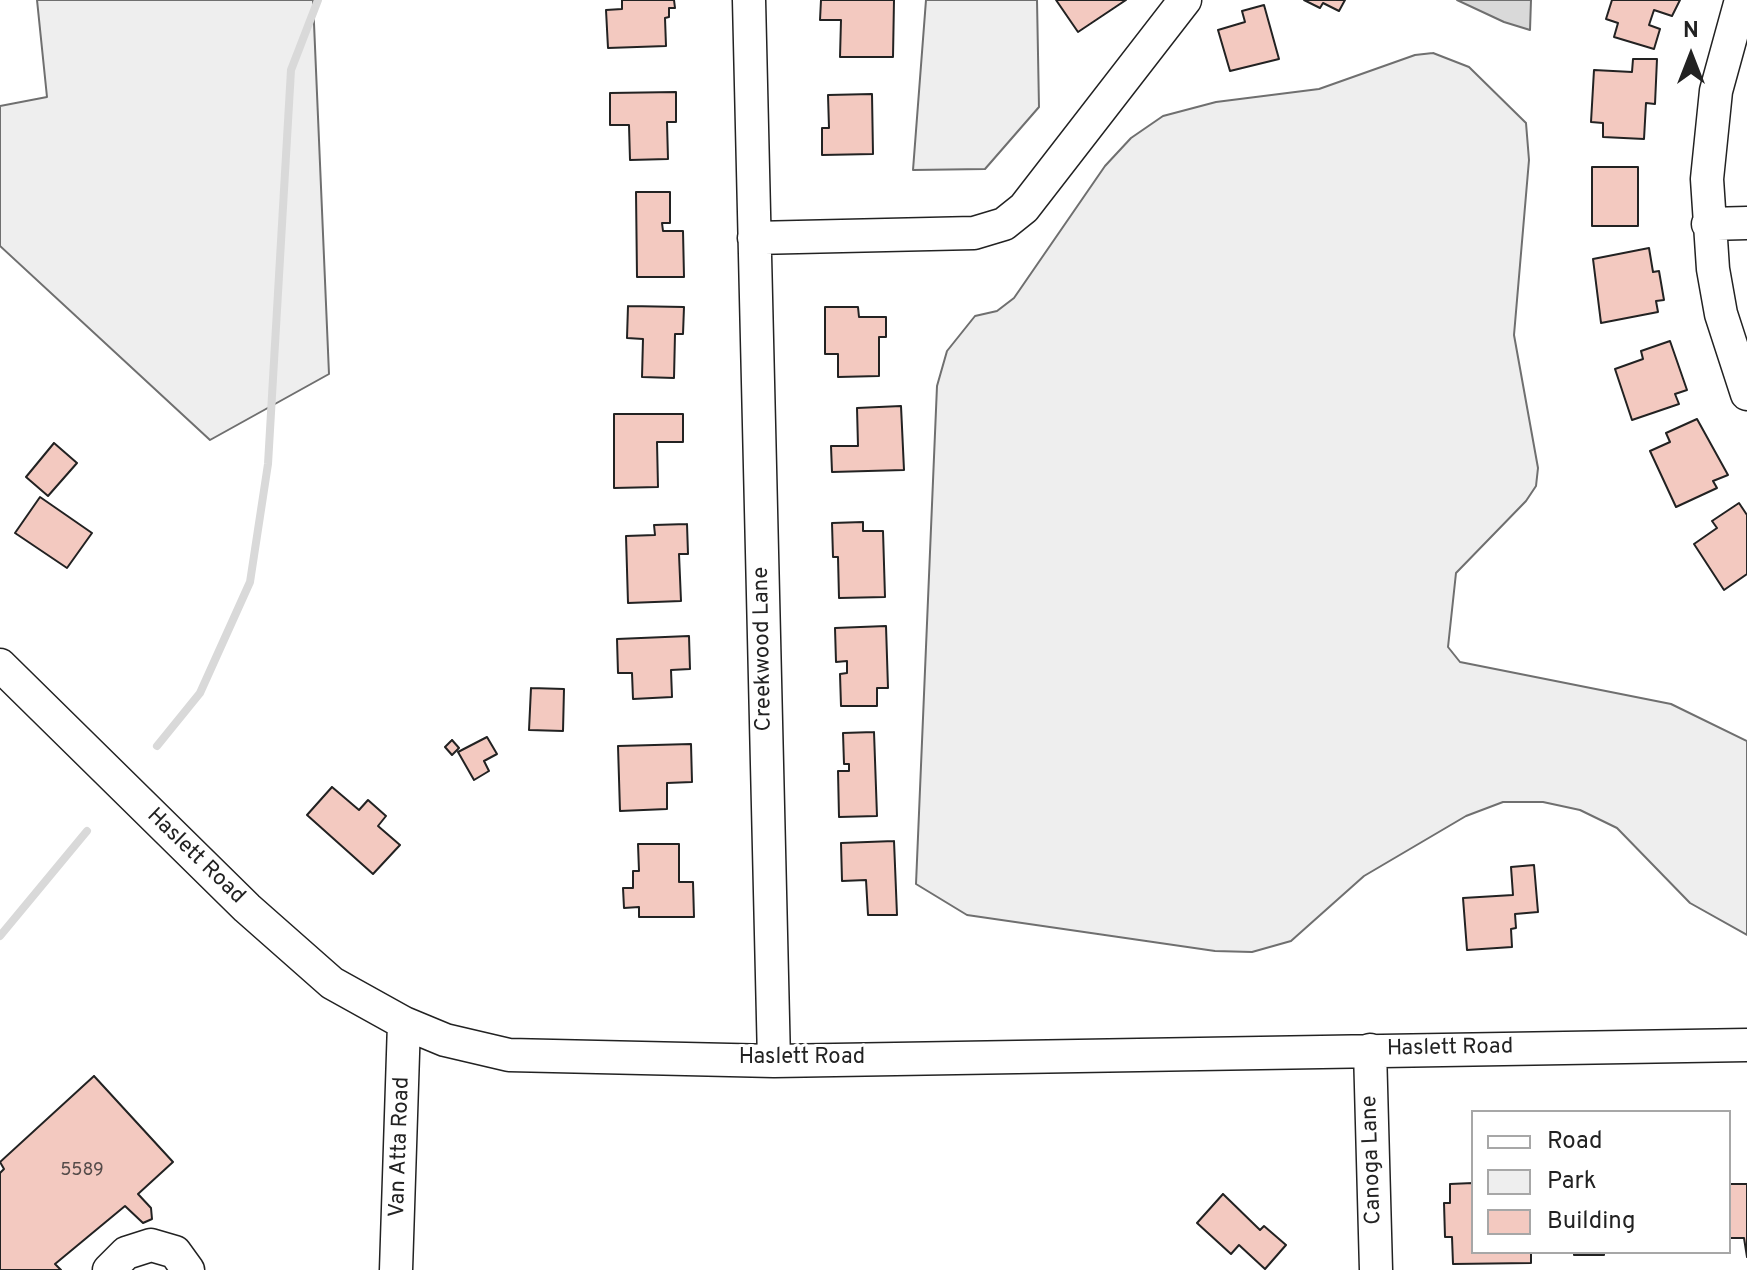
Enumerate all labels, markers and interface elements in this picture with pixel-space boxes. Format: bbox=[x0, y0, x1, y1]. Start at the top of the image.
north arrow bbox=[1651, 16, 1731, 96]
text: N bbox=[1683, 18, 1699, 45]
street label: Creekwood Lane bbox=[749, 566, 779, 732]
street label: Haslett Road bbox=[140, 804, 250, 910]
street label: Haslett Road bbox=[1387, 1035, 1513, 1063]
street label: Haslett Road bbox=[739, 1046, 865, 1072]
street label: Van Atta Road bbox=[385, 1076, 417, 1218]
street label: Canoga Lane bbox=[1358, 1095, 1388, 1225]
legend bbox=[1471, 1110, 1731, 1254]
text: Road bbox=[1547, 1127, 1603, 1157]
house number: 5589 bbox=[60, 1160, 104, 1182]
text: Park bbox=[1547, 1167, 1597, 1197]
text: Building bbox=[1547, 1207, 1636, 1237]

